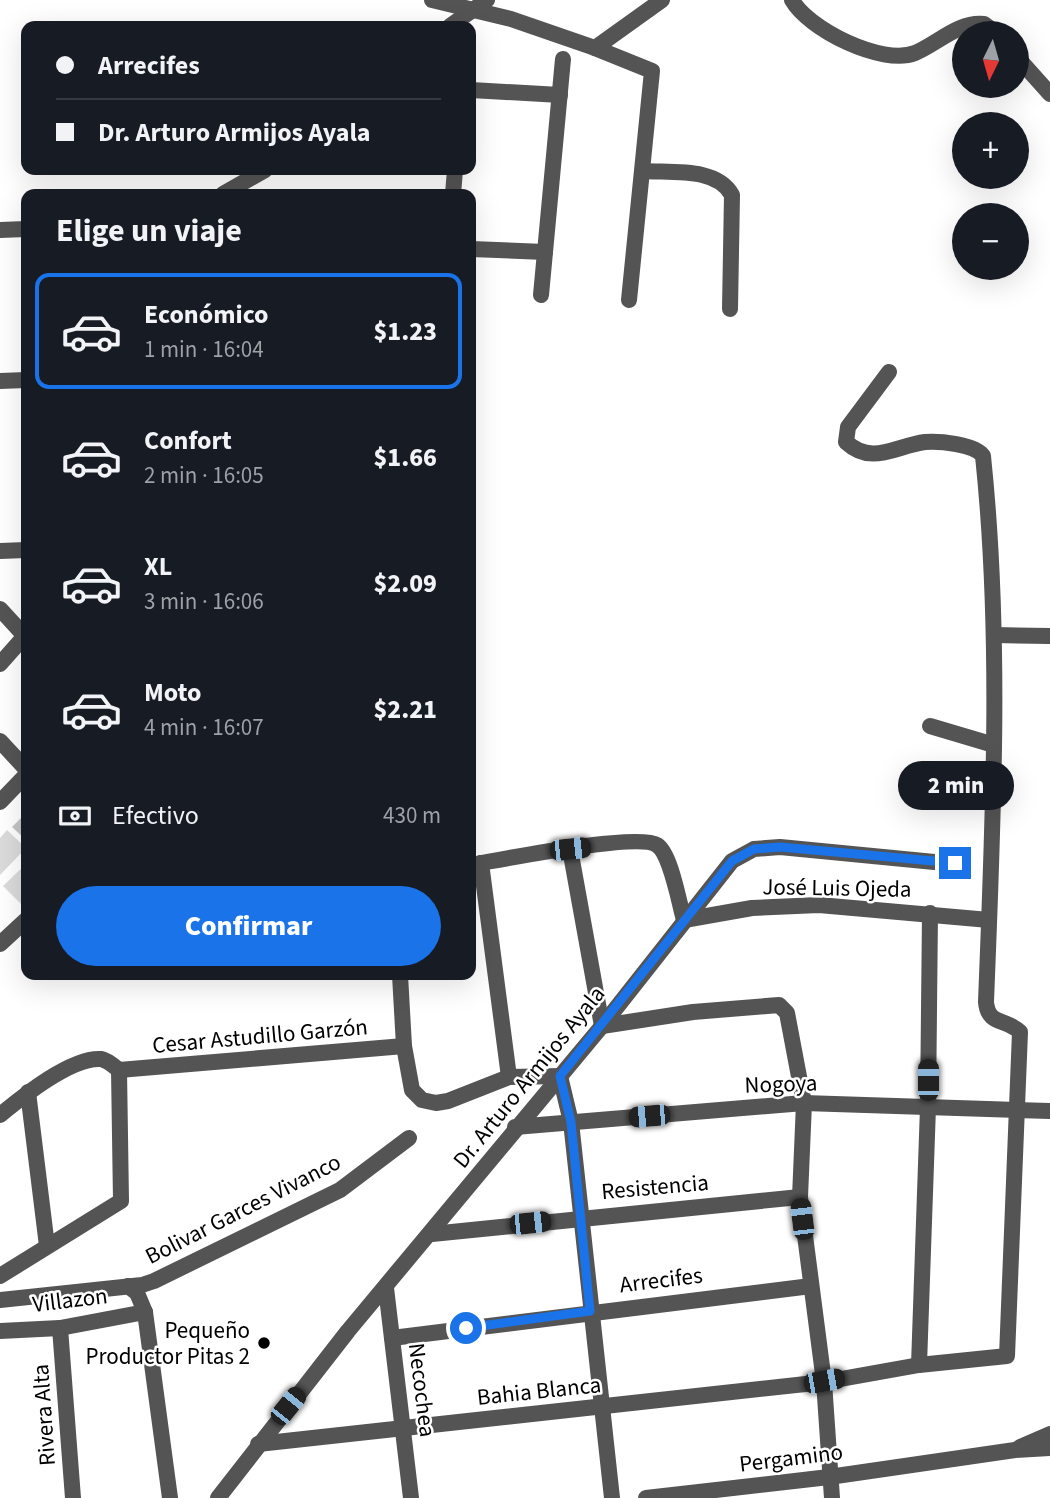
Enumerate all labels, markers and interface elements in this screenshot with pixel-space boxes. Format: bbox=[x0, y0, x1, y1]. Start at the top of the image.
north arrow bbox=[952, 21, 1029, 98]
map controls bbox=[952, 21, 1029, 280]
text: Arrecifes bbox=[98, 47, 200, 84]
button: + bbox=[952, 112, 1029, 189]
text: Dr. Arturo Armijos Ayala bbox=[98, 114, 371, 151]
button: − bbox=[952, 203, 1029, 280]
text: Elige un viaje bbox=[56, 208, 242, 254]
text: Económico bbox=[144, 296, 269, 333]
icon: car bbox=[60, 300, 123, 363]
text: $1.23 bbox=[373, 313, 437, 350]
text: 1 min · 16:04 bbox=[144, 333, 264, 366]
text: Confort bbox=[144, 422, 232, 459]
icon: car bbox=[60, 426, 123, 489]
text: $1.66 bbox=[373, 439, 437, 476]
text: 2 min · 16:05 bbox=[144, 459, 264, 492]
text: XL bbox=[144, 548, 172, 585]
icon: car bbox=[60, 552, 123, 615]
text: $2.09 bbox=[373, 565, 437, 602]
text: 3 min · 16:06 bbox=[144, 585, 264, 618]
text: Moto bbox=[144, 674, 201, 711]
icon: car bbox=[60, 678, 123, 741]
text: $2.21 bbox=[373, 691, 437, 728]
text: 4 min · 16:07 bbox=[144, 711, 264, 744]
callout: 2 min bbox=[897, 762, 1013, 810]
text: 2 min bbox=[928, 769, 984, 802]
icon: cash bbox=[56, 797, 94, 835]
text: Efectivo bbox=[112, 797, 199, 834]
text: 430 m bbox=[383, 799, 441, 832]
car bbox=[549, 836, 592, 862]
route end bbox=[939, 847, 971, 879]
street label: José Luis Ojeda bbox=[762, 870, 912, 906]
button: Confirmar bbox=[56, 886, 441, 966]
street label: Dr. Arturo Armijos Ayala bbox=[445, 979, 613, 1175]
street label: Cesar Astudillo Garzón bbox=[151, 1010, 369, 1062]
car bbox=[918, 1059, 939, 1101]
street label: Nogoya bbox=[744, 1066, 818, 1102]
car bbox=[628, 1104, 671, 1128]
street label: Bolivar Garces Vivanco bbox=[139, 1145, 347, 1273]
street label: Resistencia bbox=[600, 1166, 710, 1208]
car bbox=[790, 1197, 815, 1241]
car bbox=[509, 1210, 552, 1236]
street label: Arrecifes bbox=[618, 1259, 704, 1301]
street label: Villazon bbox=[31, 1279, 109, 1321]
route start bbox=[450, 1312, 482, 1344]
place label: Pequeño Productor Pitas 2 bbox=[86, 1314, 250, 1373]
marker: Pequeño Productor Pitas 2 bbox=[256, 1335, 272, 1351]
street label: Necochea bbox=[400, 1341, 444, 1439]
street label: Rivera Alta bbox=[24, 1363, 64, 1467]
car bbox=[802, 1367, 847, 1395]
street label: Bahia Blanca bbox=[475, 1368, 603, 1414]
car bbox=[267, 1383, 310, 1429]
street label: Pergamino bbox=[737, 1435, 845, 1481]

